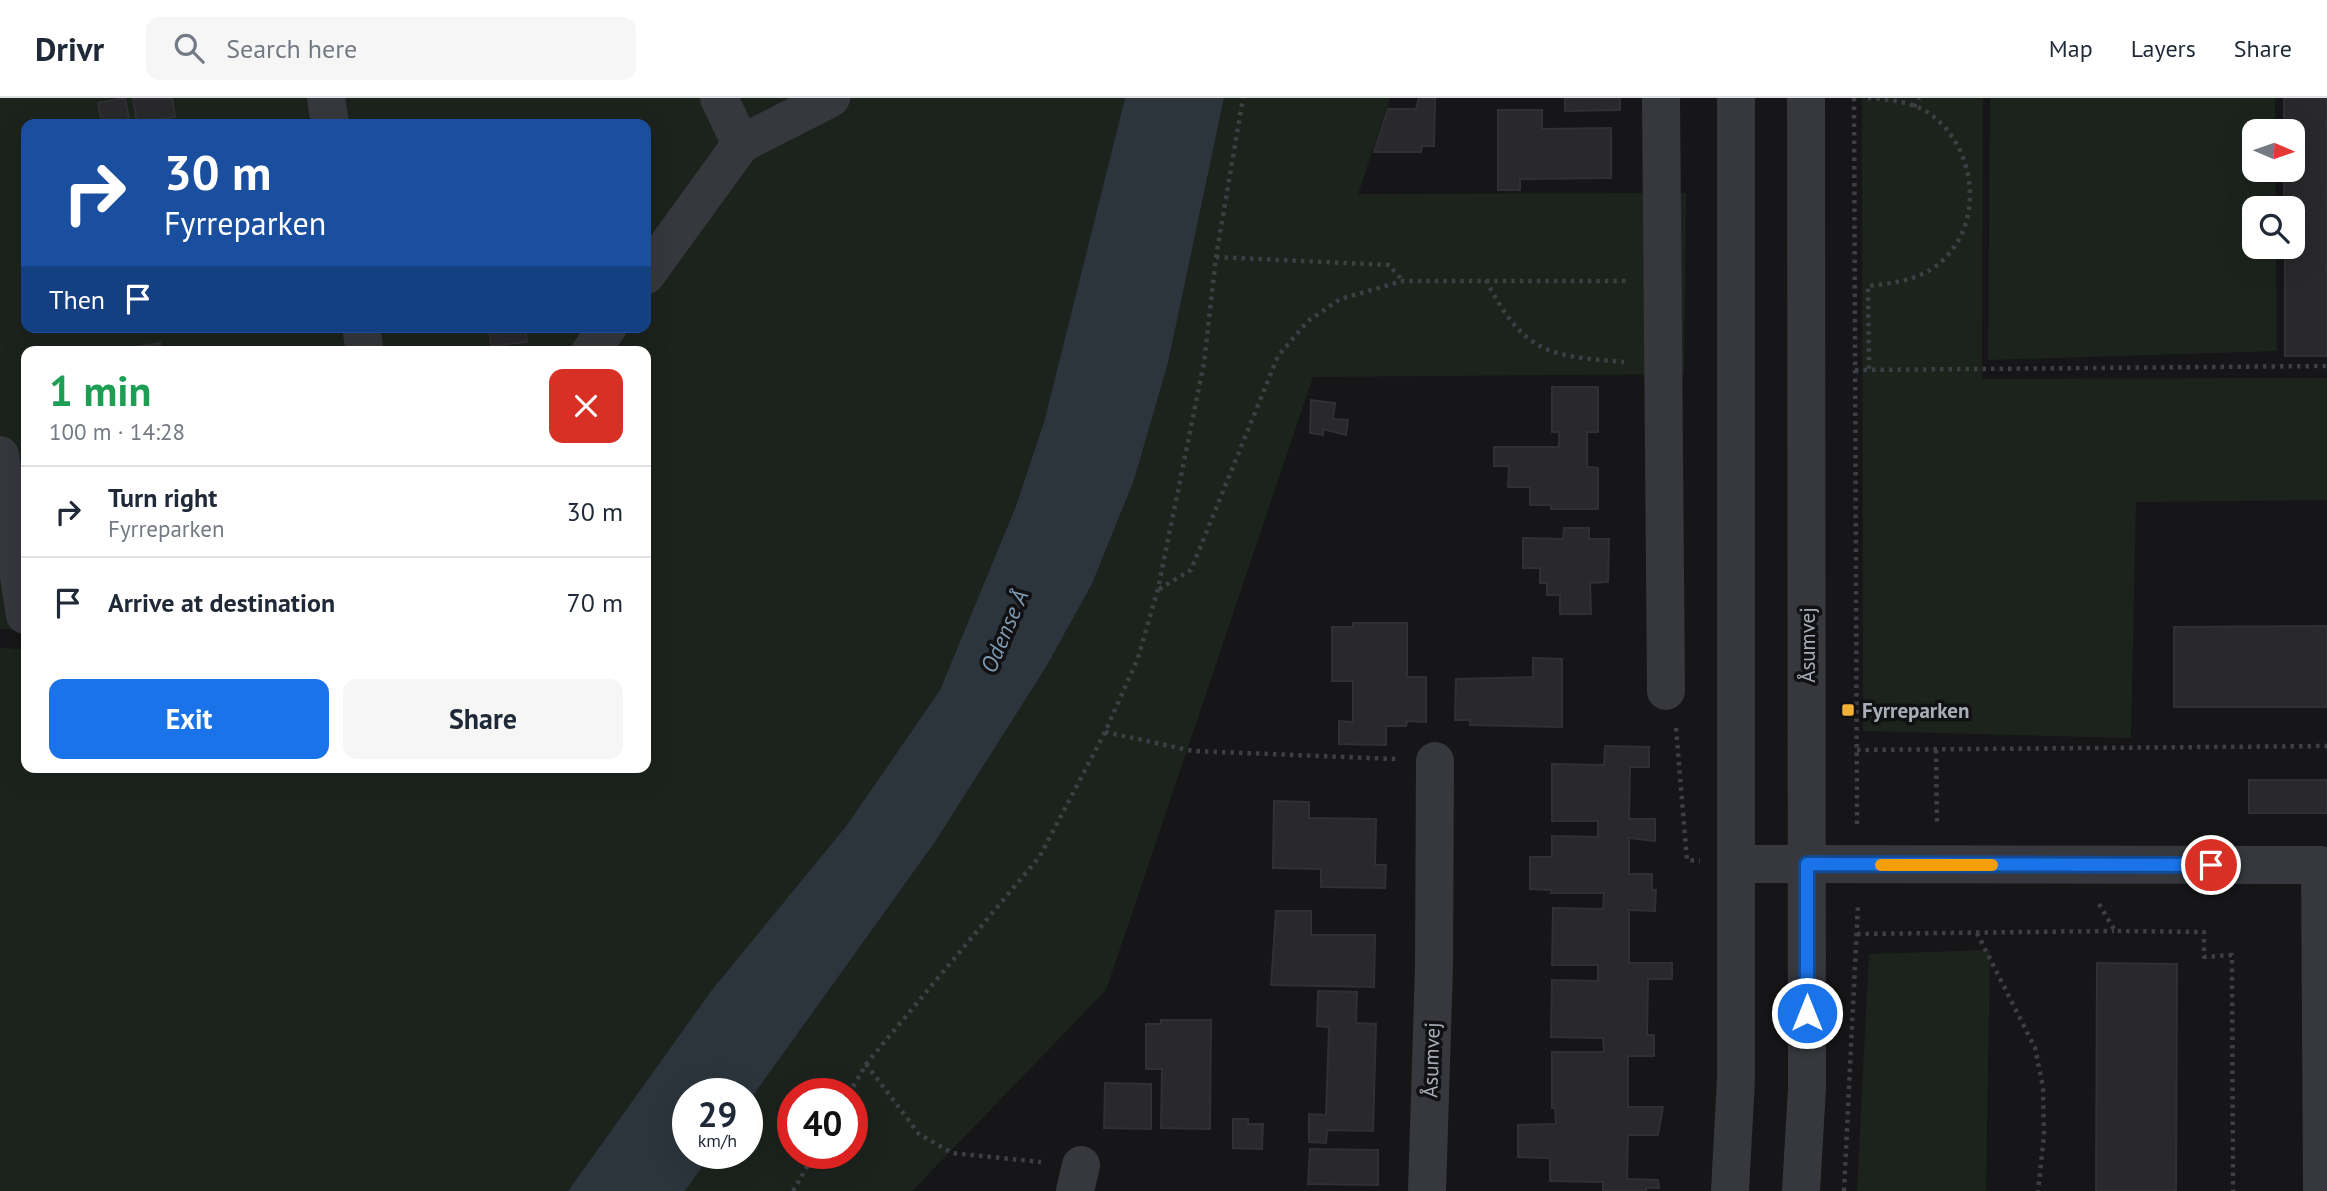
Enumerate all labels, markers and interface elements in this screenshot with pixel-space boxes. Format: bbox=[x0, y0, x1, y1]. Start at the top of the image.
search box bbox=[146, 17, 636, 80]
text: Drivr bbox=[35, 27, 104, 70]
icon: search bbox=[170, 29, 208, 67]
text: Search here bbox=[226, 32, 357, 65]
text: Map bbox=[2049, 33, 2093, 64]
text: Layers bbox=[2131, 33, 2196, 64]
text: Share bbox=[2234, 33, 2292, 64]
north arrow bbox=[2242, 119, 2305, 182]
map controls bbox=[2242, 119, 2305, 259]
text: 30 m bbox=[164, 140, 271, 204]
icon: right bbox=[49, 147, 140, 238]
button: search bbox=[2242, 196, 2305, 259]
text: Fyrreparken bbox=[164, 202, 326, 244]
icon: arrive bbox=[119, 280, 157, 318]
text: Then bbox=[49, 283, 105, 316]
text: 1 min bbox=[49, 363, 151, 418]
button: close bbox=[549, 369, 623, 443]
text: 100 m · 14:28 bbox=[49, 417, 185, 446]
text: Turn right bbox=[108, 481, 217, 514]
icon: right bbox=[49, 493, 87, 531]
text: 30 m bbox=[567, 495, 623, 528]
text: Fyrreparken bbox=[108, 514, 225, 543]
icon: arrive bbox=[49, 584, 87, 622]
water label: Odense Å bbox=[974, 585, 1034, 677]
text: Arrive at destination bbox=[108, 586, 335, 619]
text: 70 m bbox=[567, 586, 623, 619]
street label: Åsumvej bbox=[1794, 607, 1821, 683]
button: Exit bbox=[49, 679, 329, 759]
button: Share bbox=[343, 679, 623, 759]
place label: Fyrreparken bbox=[1862, 697, 1969, 724]
marker: Fyrreparken bbox=[1840, 702, 1856, 718]
pin bbox=[2181, 835, 2241, 895]
icon: arrive bbox=[2192, 846, 2230, 884]
position arrow bbox=[1770, 976, 1844, 1050]
street label: Åsumvej bbox=[1416, 1022, 1446, 1098]
speed limit sign: 40 bbox=[777, 1078, 868, 1169]
text: 29 bbox=[698, 1091, 737, 1137]
text: km/h bbox=[698, 1129, 737, 1152]

